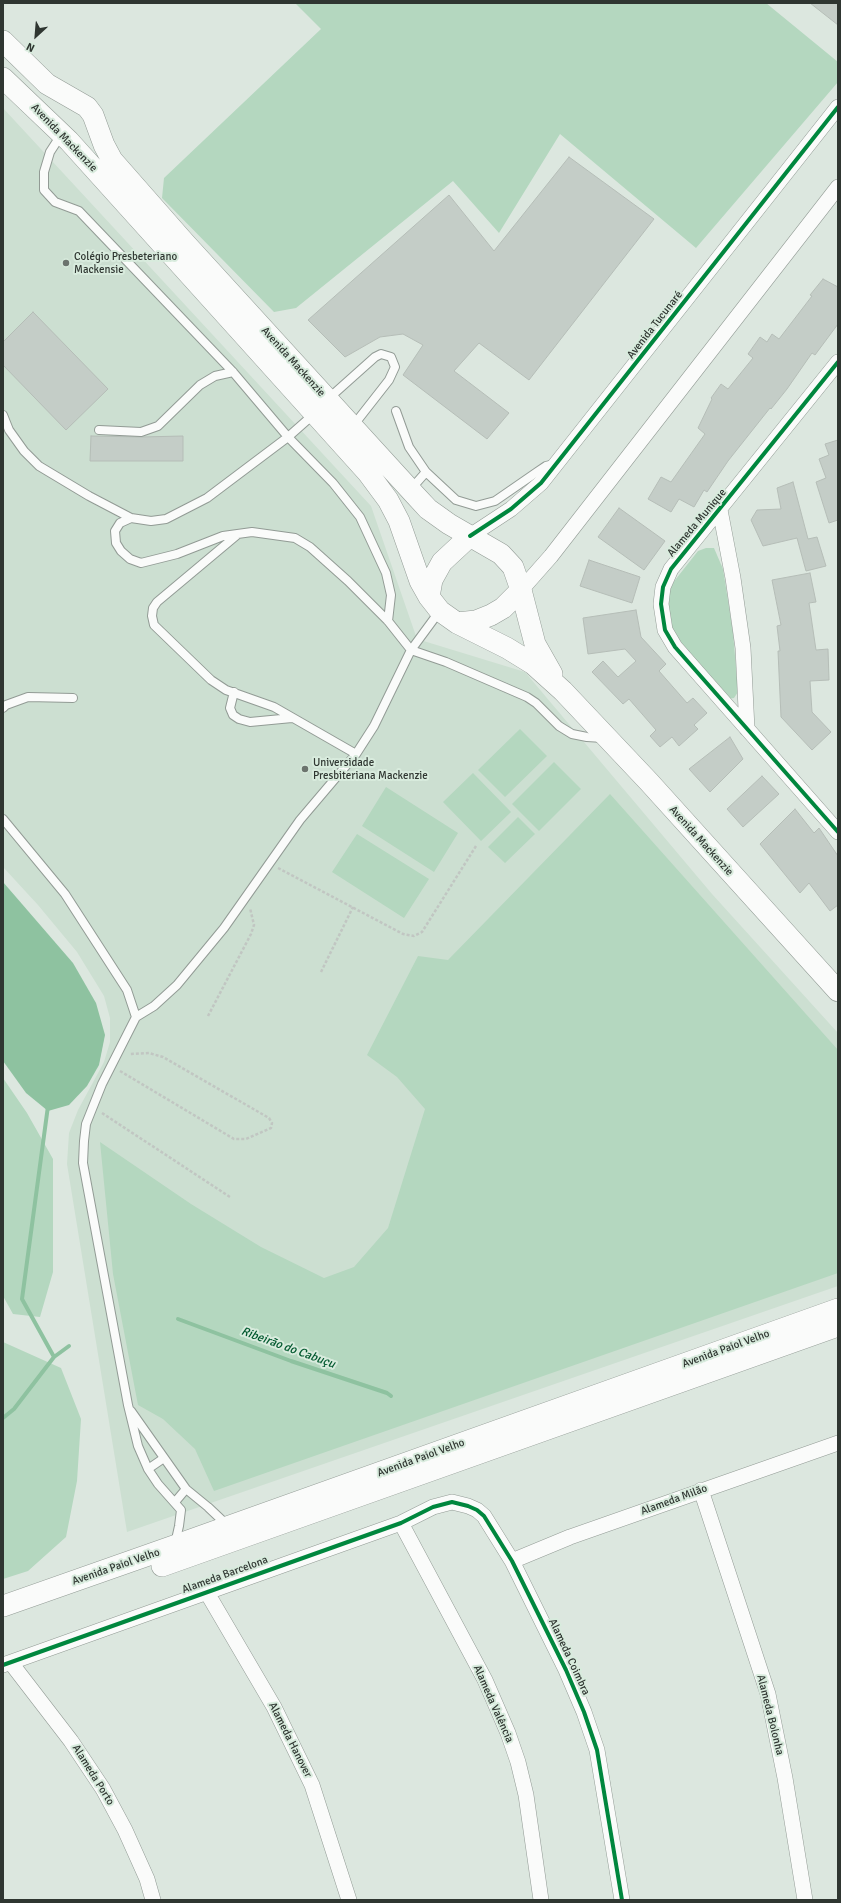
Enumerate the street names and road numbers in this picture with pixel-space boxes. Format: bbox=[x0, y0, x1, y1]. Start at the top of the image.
street label: Avenida Mackenzie bbox=[28, 101, 100, 175]
street label: Avenida Tucunaré bbox=[624, 288, 686, 362]
street label: Avenida Mackenzie bbox=[258, 324, 328, 400]
street label: Alameda Munique bbox=[665, 486, 729, 560]
street label: Avenida Mackenzie bbox=[666, 803, 736, 879]
street label: Avenida Paiol Velho bbox=[681, 1327, 771, 1371]
street label: Avenida Paiol Velho bbox=[376, 1436, 466, 1480]
street label: Alameda Milão bbox=[639, 1482, 709, 1518]
street label: Avenida Paiol Velho bbox=[70, 1546, 162, 1588]
street label: Alameda Barcelona bbox=[180, 1553, 270, 1597]
street label: Alameda Coimbra bbox=[545, 1617, 593, 1697]
street label: Alameda Valência bbox=[470, 1663, 516, 1745]
street label: Alameda Bolonha bbox=[754, 1673, 786, 1757]
street label: Alameda Hanover bbox=[265, 1700, 315, 1780]
street label: Alameda Porto bbox=[69, 1742, 117, 1808]

